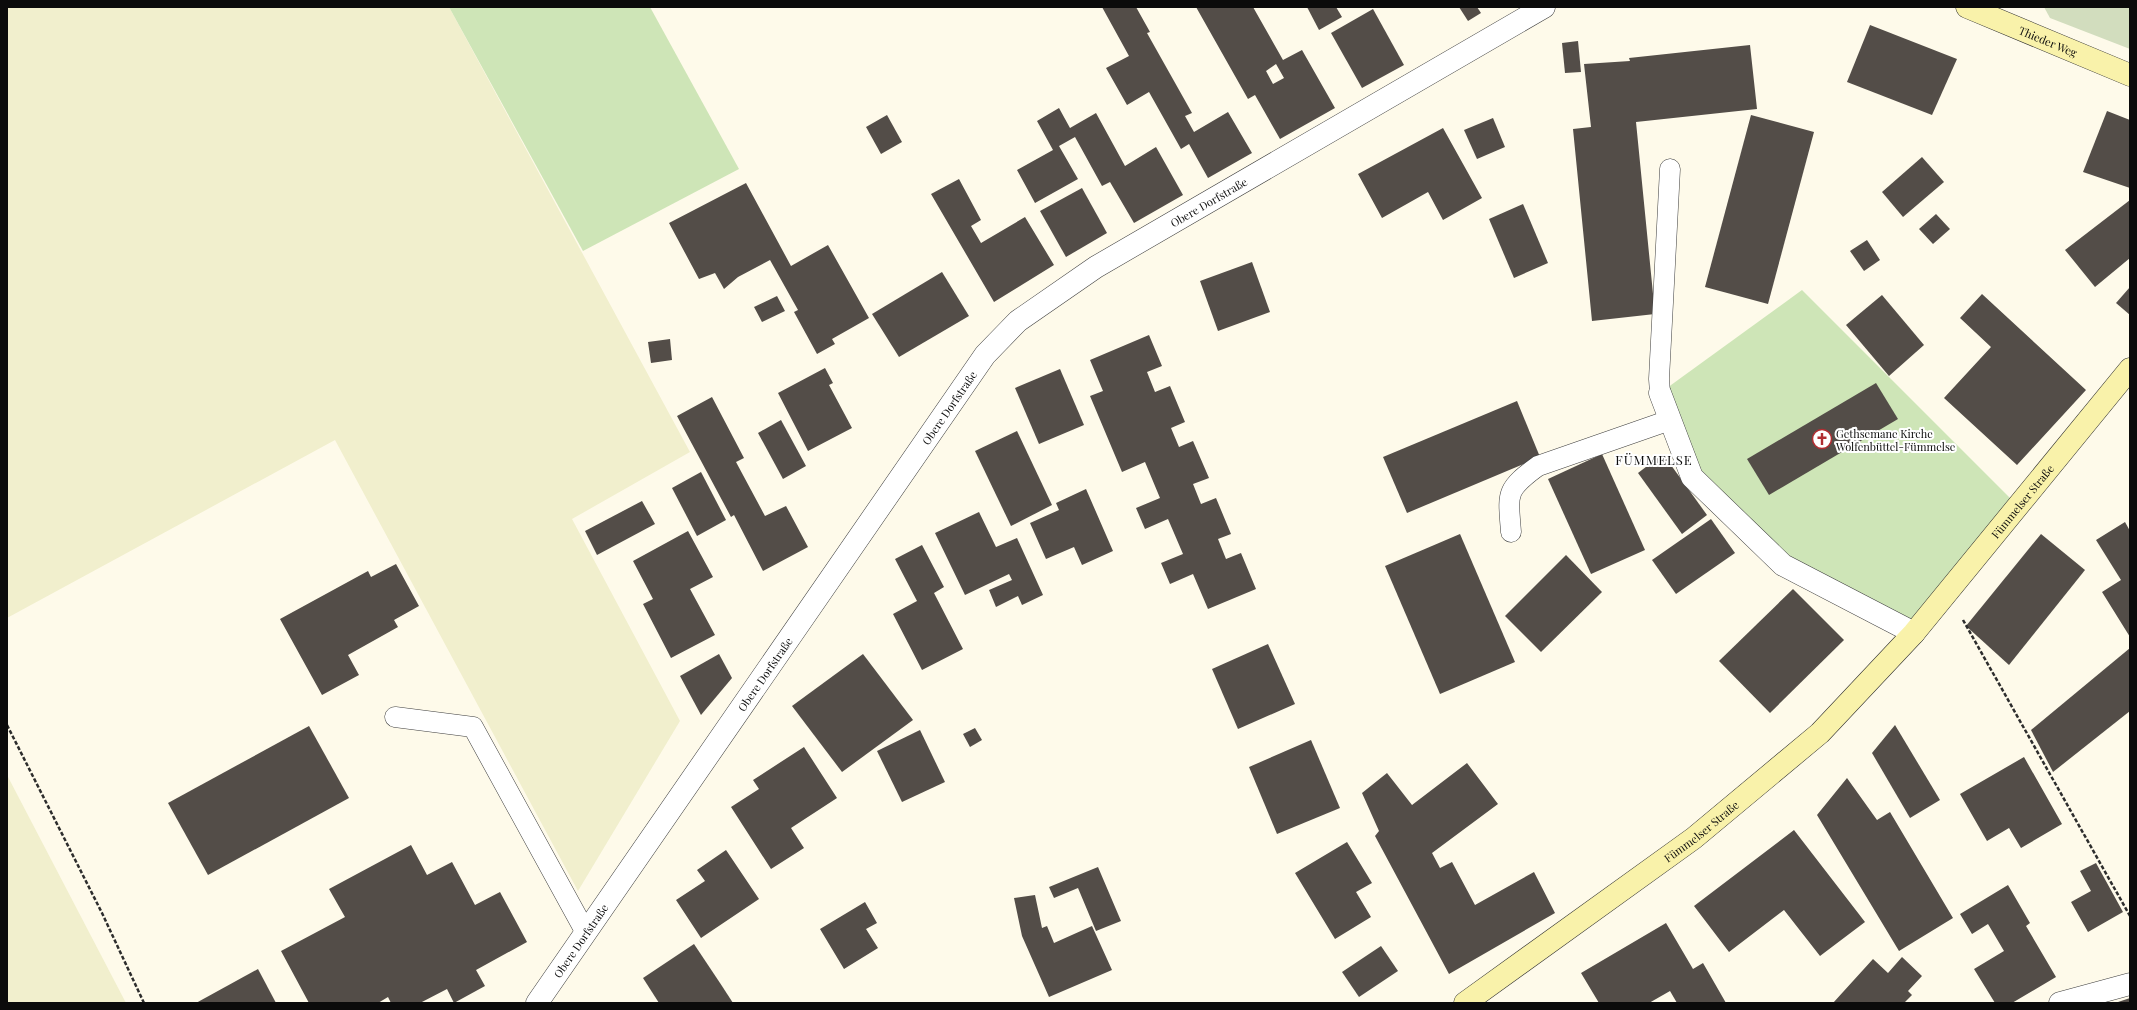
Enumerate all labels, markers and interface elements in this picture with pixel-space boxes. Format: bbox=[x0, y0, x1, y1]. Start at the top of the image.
street label: Thieder Weg bbox=[2017, 22, 2080, 60]
street label: Obere Dorfstraße bbox=[1167, 173, 1250, 230]
street label: Obere Dorfstraße bbox=[918, 367, 980, 447]
place label: Gethsemane Kirche Wolfenbüttel-Fümmelse bbox=[1835, 426, 1956, 454]
church icon: Gethsemane Kirche Wolfenbüttel-Fümmelse bbox=[1811, 428, 1833, 450]
district label: FÜMMELSE bbox=[1615, 451, 1693, 468]
street label: Fümmelser Straße bbox=[1987, 461, 2057, 541]
street label: Obere Dorfstraße bbox=[734, 634, 796, 714]
street label: Fümmelser Straße bbox=[1661, 797, 1742, 865]
street label: Obere Dorfstraße bbox=[549, 900, 611, 980]

